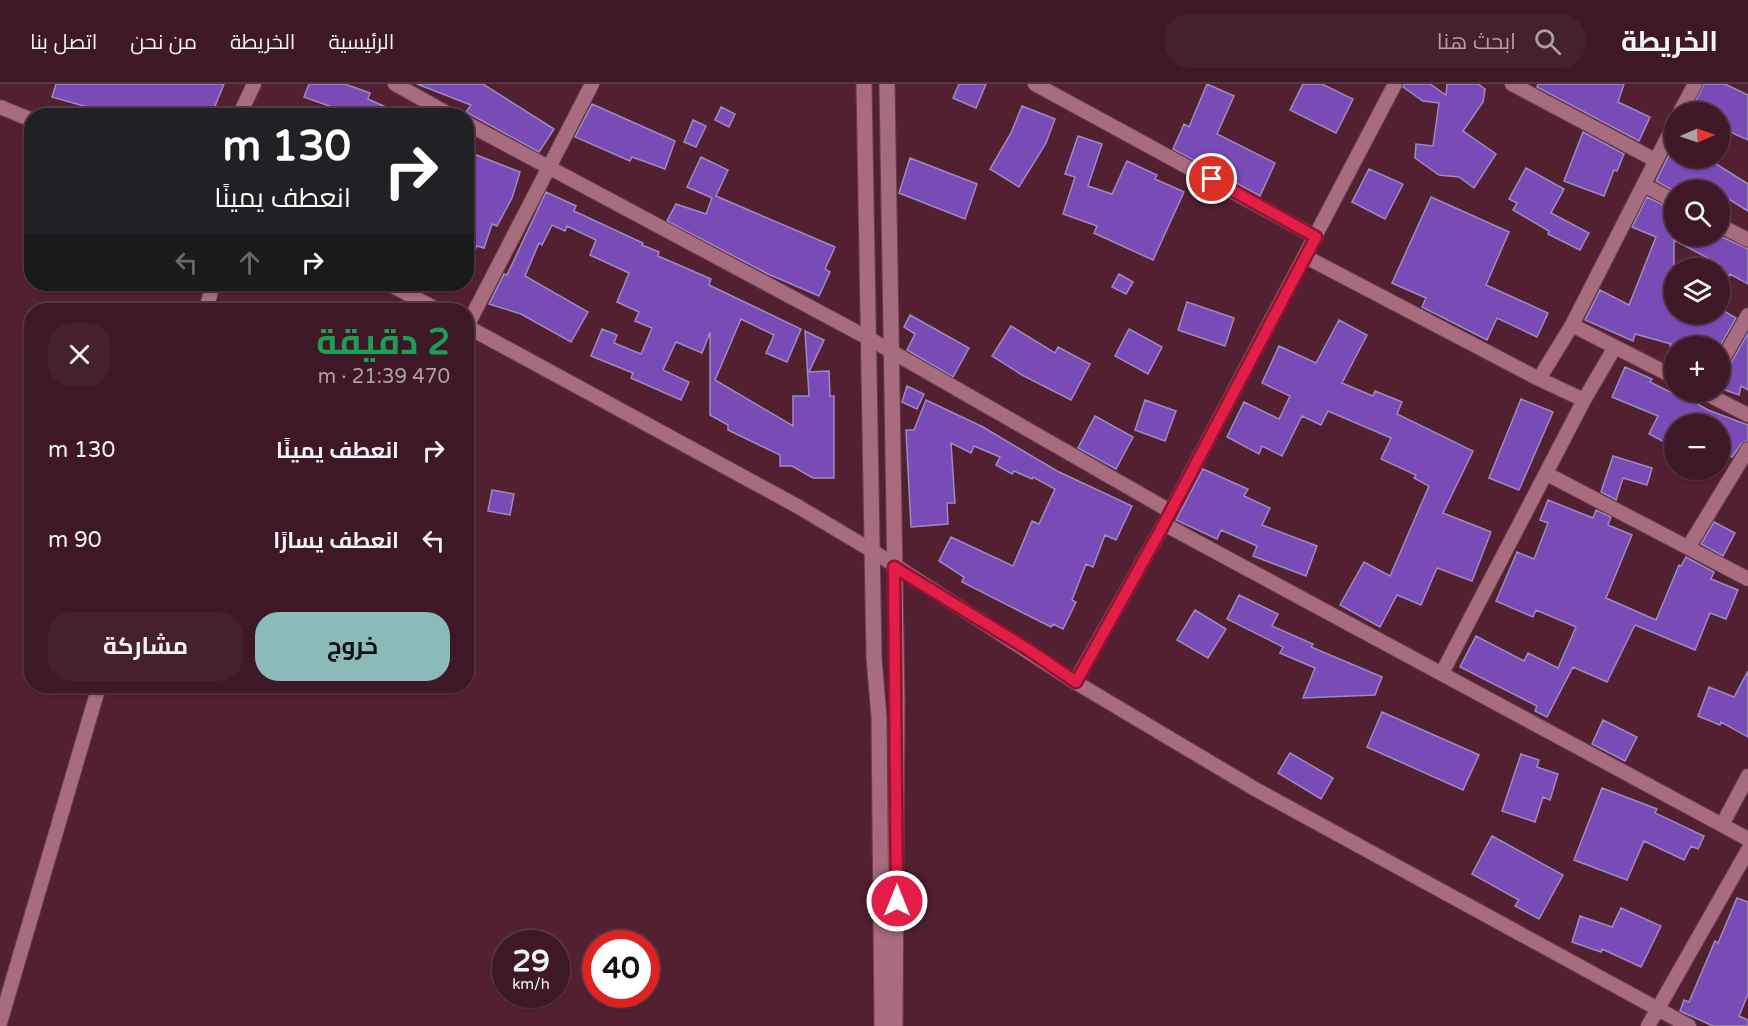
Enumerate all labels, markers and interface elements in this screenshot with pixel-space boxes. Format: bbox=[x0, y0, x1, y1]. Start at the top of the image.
search box bbox=[1165, 14, 1585, 68]
icon: search bbox=[1531, 25, 1564, 58]
text: الخريطة bbox=[1621, 25, 1718, 59]
text: ابحث هنا bbox=[1437, 29, 1516, 55]
text: اتصل بنا bbox=[30, 30, 97, 55]
text: من نحن bbox=[130, 30, 197, 55]
text: الخريطة bbox=[230, 30, 295, 55]
text: الرئيسية bbox=[328, 30, 394, 55]
north arrow bbox=[1664, 102, 1730, 168]
map controls bbox=[1664, 102, 1730, 480]
text: 130 m bbox=[222, 121, 351, 172]
icon: right bbox=[372, 132, 450, 210]
pin bbox=[1186, 153, 1237, 204]
icon: arrive bbox=[1195, 162, 1228, 195]
button: search bbox=[1664, 180, 1730, 246]
text: انعطف يمينًا bbox=[214, 182, 351, 215]
icon: left bbox=[170, 246, 203, 279]
icon: ahead bbox=[233, 246, 266, 279]
icon: right bbox=[296, 246, 329, 279]
button: layers bbox=[1664, 258, 1730, 324]
text: 2 دقيقة bbox=[316, 321, 450, 364]
button: close bbox=[48, 323, 111, 386]
button: + bbox=[1664, 336, 1730, 402]
text: 470 m · 21:39 bbox=[318, 365, 450, 389]
button: − bbox=[1664, 414, 1730, 480]
icon: right bbox=[417, 434, 450, 467]
text: 130 m bbox=[48, 437, 115, 463]
text: انعطف يمينًا bbox=[276, 438, 399, 464]
icon: left bbox=[417, 524, 450, 557]
text: 90 m bbox=[48, 527, 102, 553]
text: انعطف يسارًا bbox=[273, 528, 399, 554]
button: مشاركة bbox=[48, 612, 243, 681]
button: خروج bbox=[255, 612, 450, 681]
position arrow bbox=[865, 869, 929, 933]
speed limit sign: 40 bbox=[582, 930, 660, 1008]
text: 29 bbox=[512, 943, 550, 980]
text: km/h bbox=[512, 975, 550, 993]

